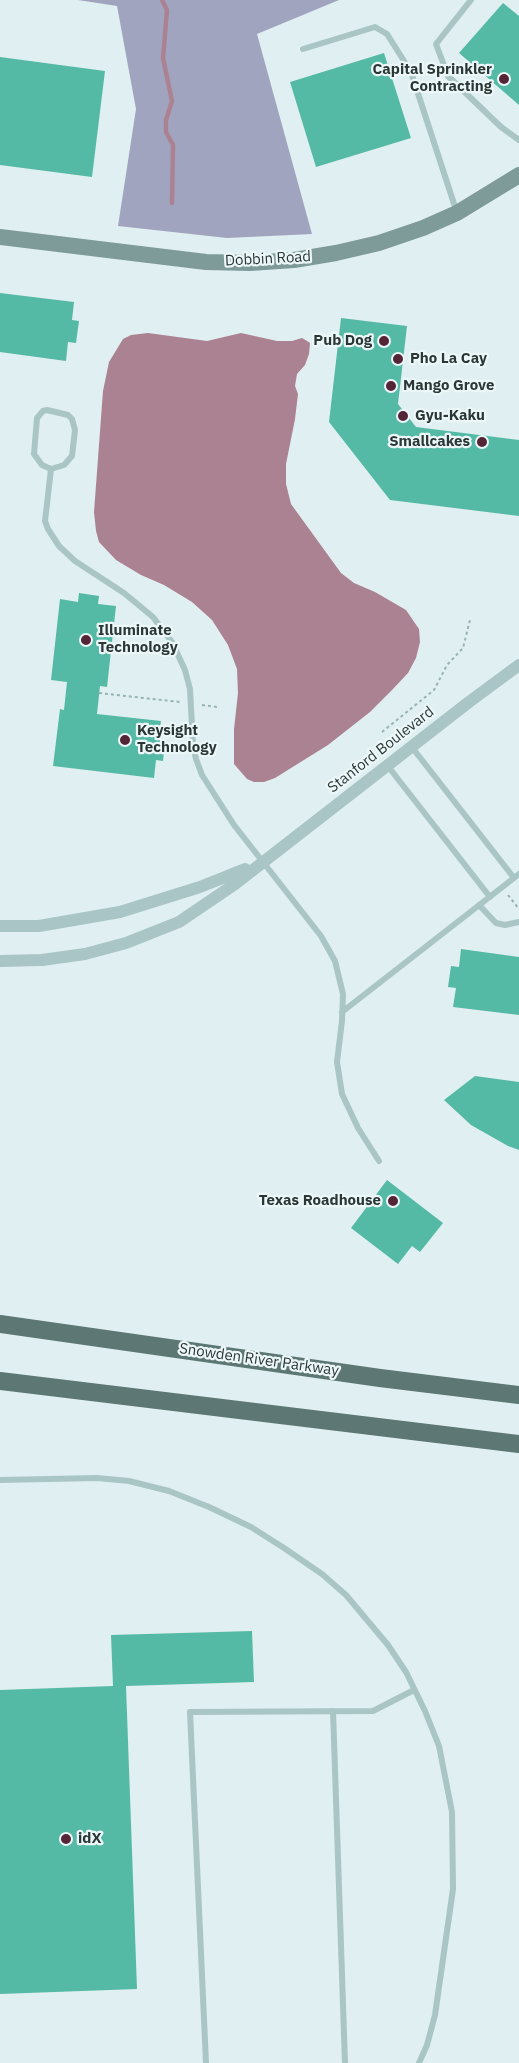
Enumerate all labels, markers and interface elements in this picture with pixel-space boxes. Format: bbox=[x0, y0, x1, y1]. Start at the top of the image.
place label: Capital Sprinkler Contracting bbox=[372, 61, 492, 96]
marker: Capital Sprinkler Contracting bbox=[497, 72, 511, 86]
street label: Dobbin Road bbox=[225, 248, 311, 270]
place label: Pub Dog bbox=[313, 332, 372, 350]
marker: Pub Dog bbox=[377, 334, 391, 348]
place label: Pho La Cay bbox=[410, 350, 487, 368]
marker: Pho La Cay bbox=[391, 352, 405, 366]
place label: Mango Grove bbox=[403, 377, 494, 395]
marker: Mango Grove bbox=[384, 379, 398, 393]
place label: Gyu-Kaku bbox=[415, 407, 485, 425]
marker: Gyu-Kaku bbox=[396, 409, 410, 423]
place label: Smallcakes bbox=[389, 433, 470, 451]
marker: Smallcakes bbox=[475, 435, 489, 449]
place label: Illuminate Technology bbox=[98, 622, 178, 657]
marker: Illuminate Technology bbox=[79, 633, 93, 647]
street label: Stanford Boulevard bbox=[324, 703, 438, 797]
place label: Keysight Technology bbox=[137, 722, 217, 757]
marker: Keysight Technology bbox=[118, 733, 132, 747]
place label: Texas Roadhouse bbox=[259, 1192, 381, 1210]
marker: Texas Roadhouse bbox=[386, 1194, 400, 1208]
street label: Snowden River Parkway bbox=[178, 1340, 340, 1380]
place label: idX bbox=[78, 1830, 102, 1848]
marker: idX bbox=[59, 1832, 73, 1846]

